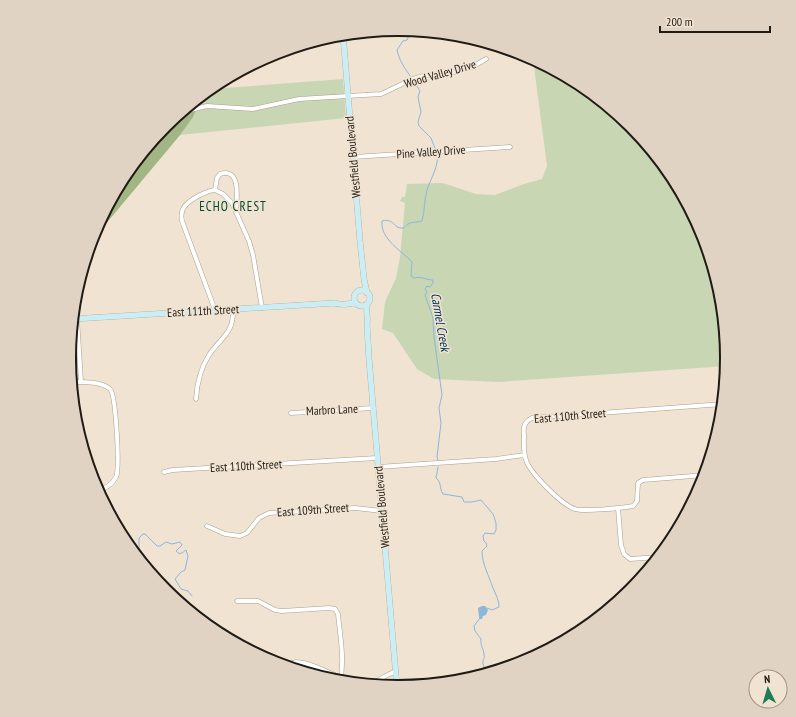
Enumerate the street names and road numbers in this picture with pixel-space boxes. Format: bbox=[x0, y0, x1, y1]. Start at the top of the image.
street label: Wood Valley Drive bbox=[402, 56, 478, 91]
street label: Westfield Boulevard bbox=[341, 115, 364, 199]
street label: Pine Valley Drive bbox=[396, 142, 466, 161]
street label: East 111th Street bbox=[167, 301, 240, 320]
street label: Marbro Lane bbox=[306, 401, 358, 418]
street label: East 110th Street bbox=[533, 405, 607, 426]
street label: East 110th Street bbox=[210, 456, 283, 475]
street label: Westfield Boulevard bbox=[370, 465, 393, 549]
street label: East 109th Street bbox=[277, 499, 350, 519]

